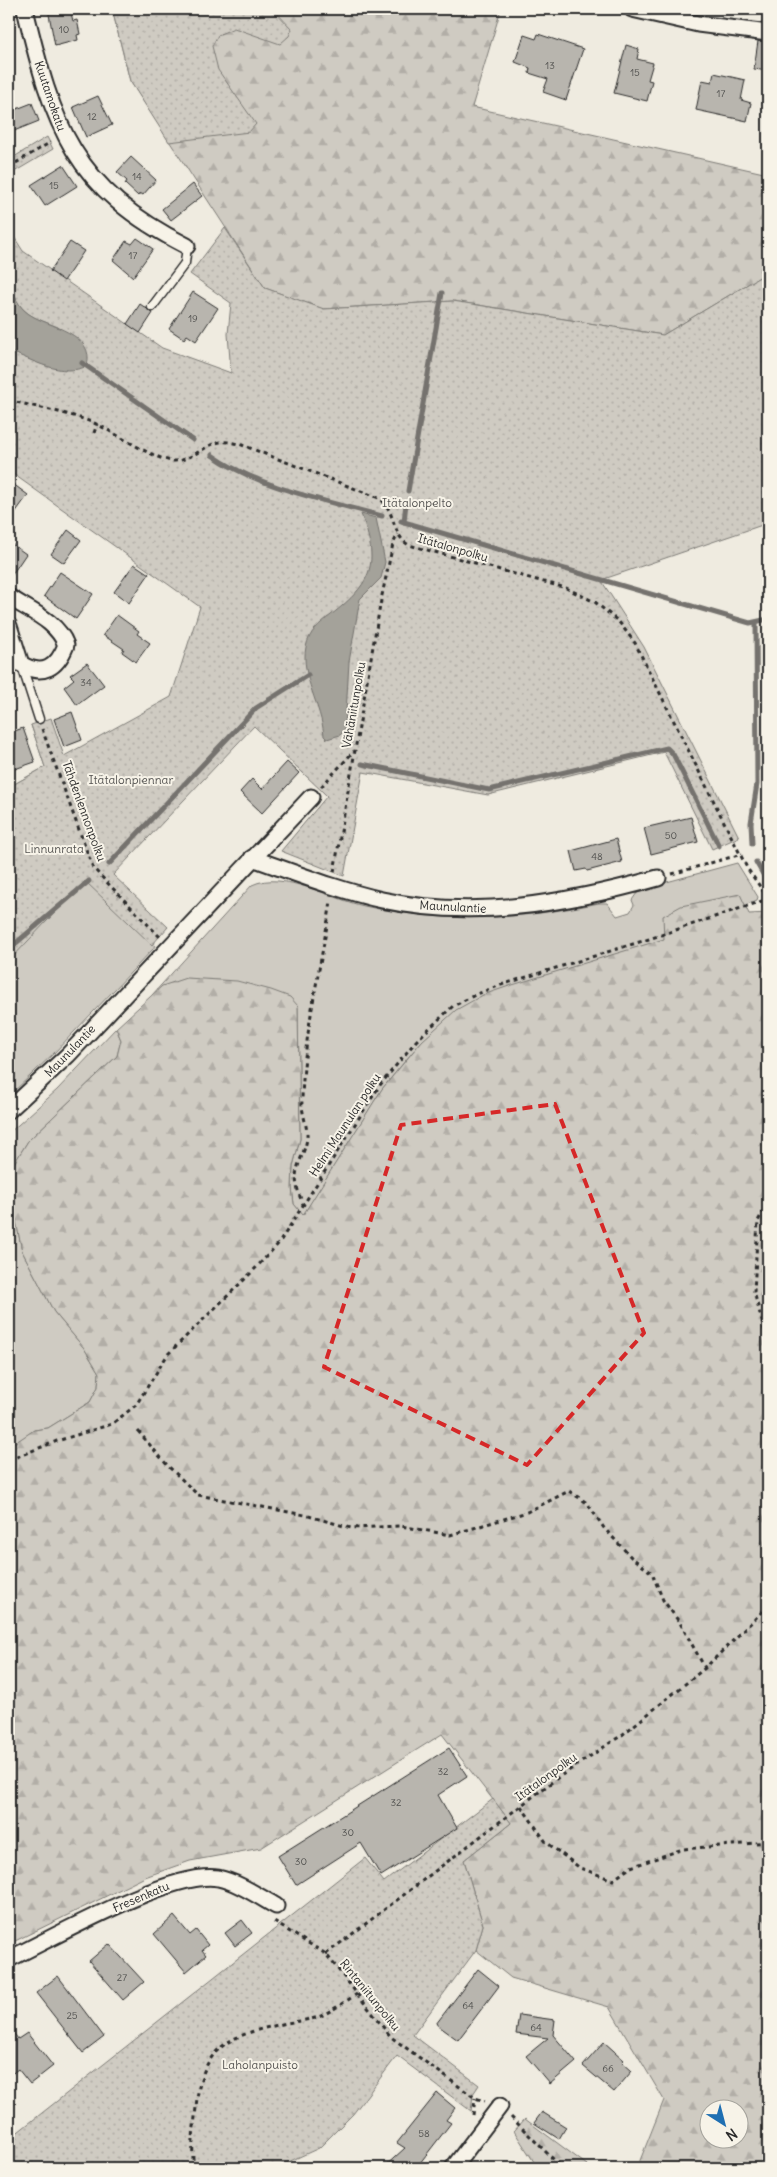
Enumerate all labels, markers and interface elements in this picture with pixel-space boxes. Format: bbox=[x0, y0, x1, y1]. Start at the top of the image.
house number: 10 bbox=[59, 23, 69, 36]
street label: Kuutamokatu bbox=[31, 59, 70, 133]
house number: 13 bbox=[545, 59, 555, 72]
house number: 15 bbox=[630, 66, 640, 79]
house number: 17 bbox=[717, 87, 726, 100]
house number: 12 bbox=[87, 110, 97, 123]
house number: 14 bbox=[132, 170, 142, 183]
house number: 15 bbox=[49, 179, 59, 192]
house number: 17 bbox=[129, 249, 138, 262]
house number: 19 bbox=[188, 312, 198, 325]
park label: Itätalonpelto bbox=[382, 495, 452, 510]
street label: Itätalonpolku bbox=[416, 530, 490, 565]
street label: Vähäniitunpolku bbox=[339, 661, 368, 749]
house number: 34 bbox=[80, 676, 92, 689]
street label: Tähdenlennonpolku bbox=[59, 759, 110, 863]
park label: Itätalonpiennar bbox=[89, 772, 173, 787]
house number: 50 bbox=[665, 829, 677, 842]
park label: Linnunrata bbox=[24, 841, 84, 856]
house number: 48 bbox=[591, 850, 603, 863]
street label: Maunulantie bbox=[419, 897, 487, 916]
street label: Maunulantie bbox=[41, 1021, 98, 1080]
street label: Helmi Maunulan polku bbox=[306, 1070, 384, 1179]
street label: Itätalonpolku bbox=[512, 1749, 579, 1804]
house number: 32 bbox=[437, 1765, 449, 1778]
house number: 32 bbox=[390, 1796, 402, 1809]
house number: 30 bbox=[342, 1826, 354, 1839]
house number: 30 bbox=[295, 1855, 307, 1868]
street label: Fresenkatu bbox=[110, 1878, 171, 1915]
street label: Rintaniitunpolku bbox=[337, 1956, 404, 2034]
house number: 27 bbox=[117, 1971, 127, 1984]
house number: 64 bbox=[462, 1999, 474, 2012]
house number: 25 bbox=[66, 2009, 78, 2022]
house number: 64 bbox=[530, 2021, 542, 2034]
park label: Laholanpuisto bbox=[222, 2057, 298, 2072]
house number: 66 bbox=[602, 2062, 614, 2075]
north arrow bbox=[700, 2100, 750, 2150]
text: N bbox=[722, 2124, 741, 2145]
house number: 58 bbox=[418, 2127, 430, 2140]

